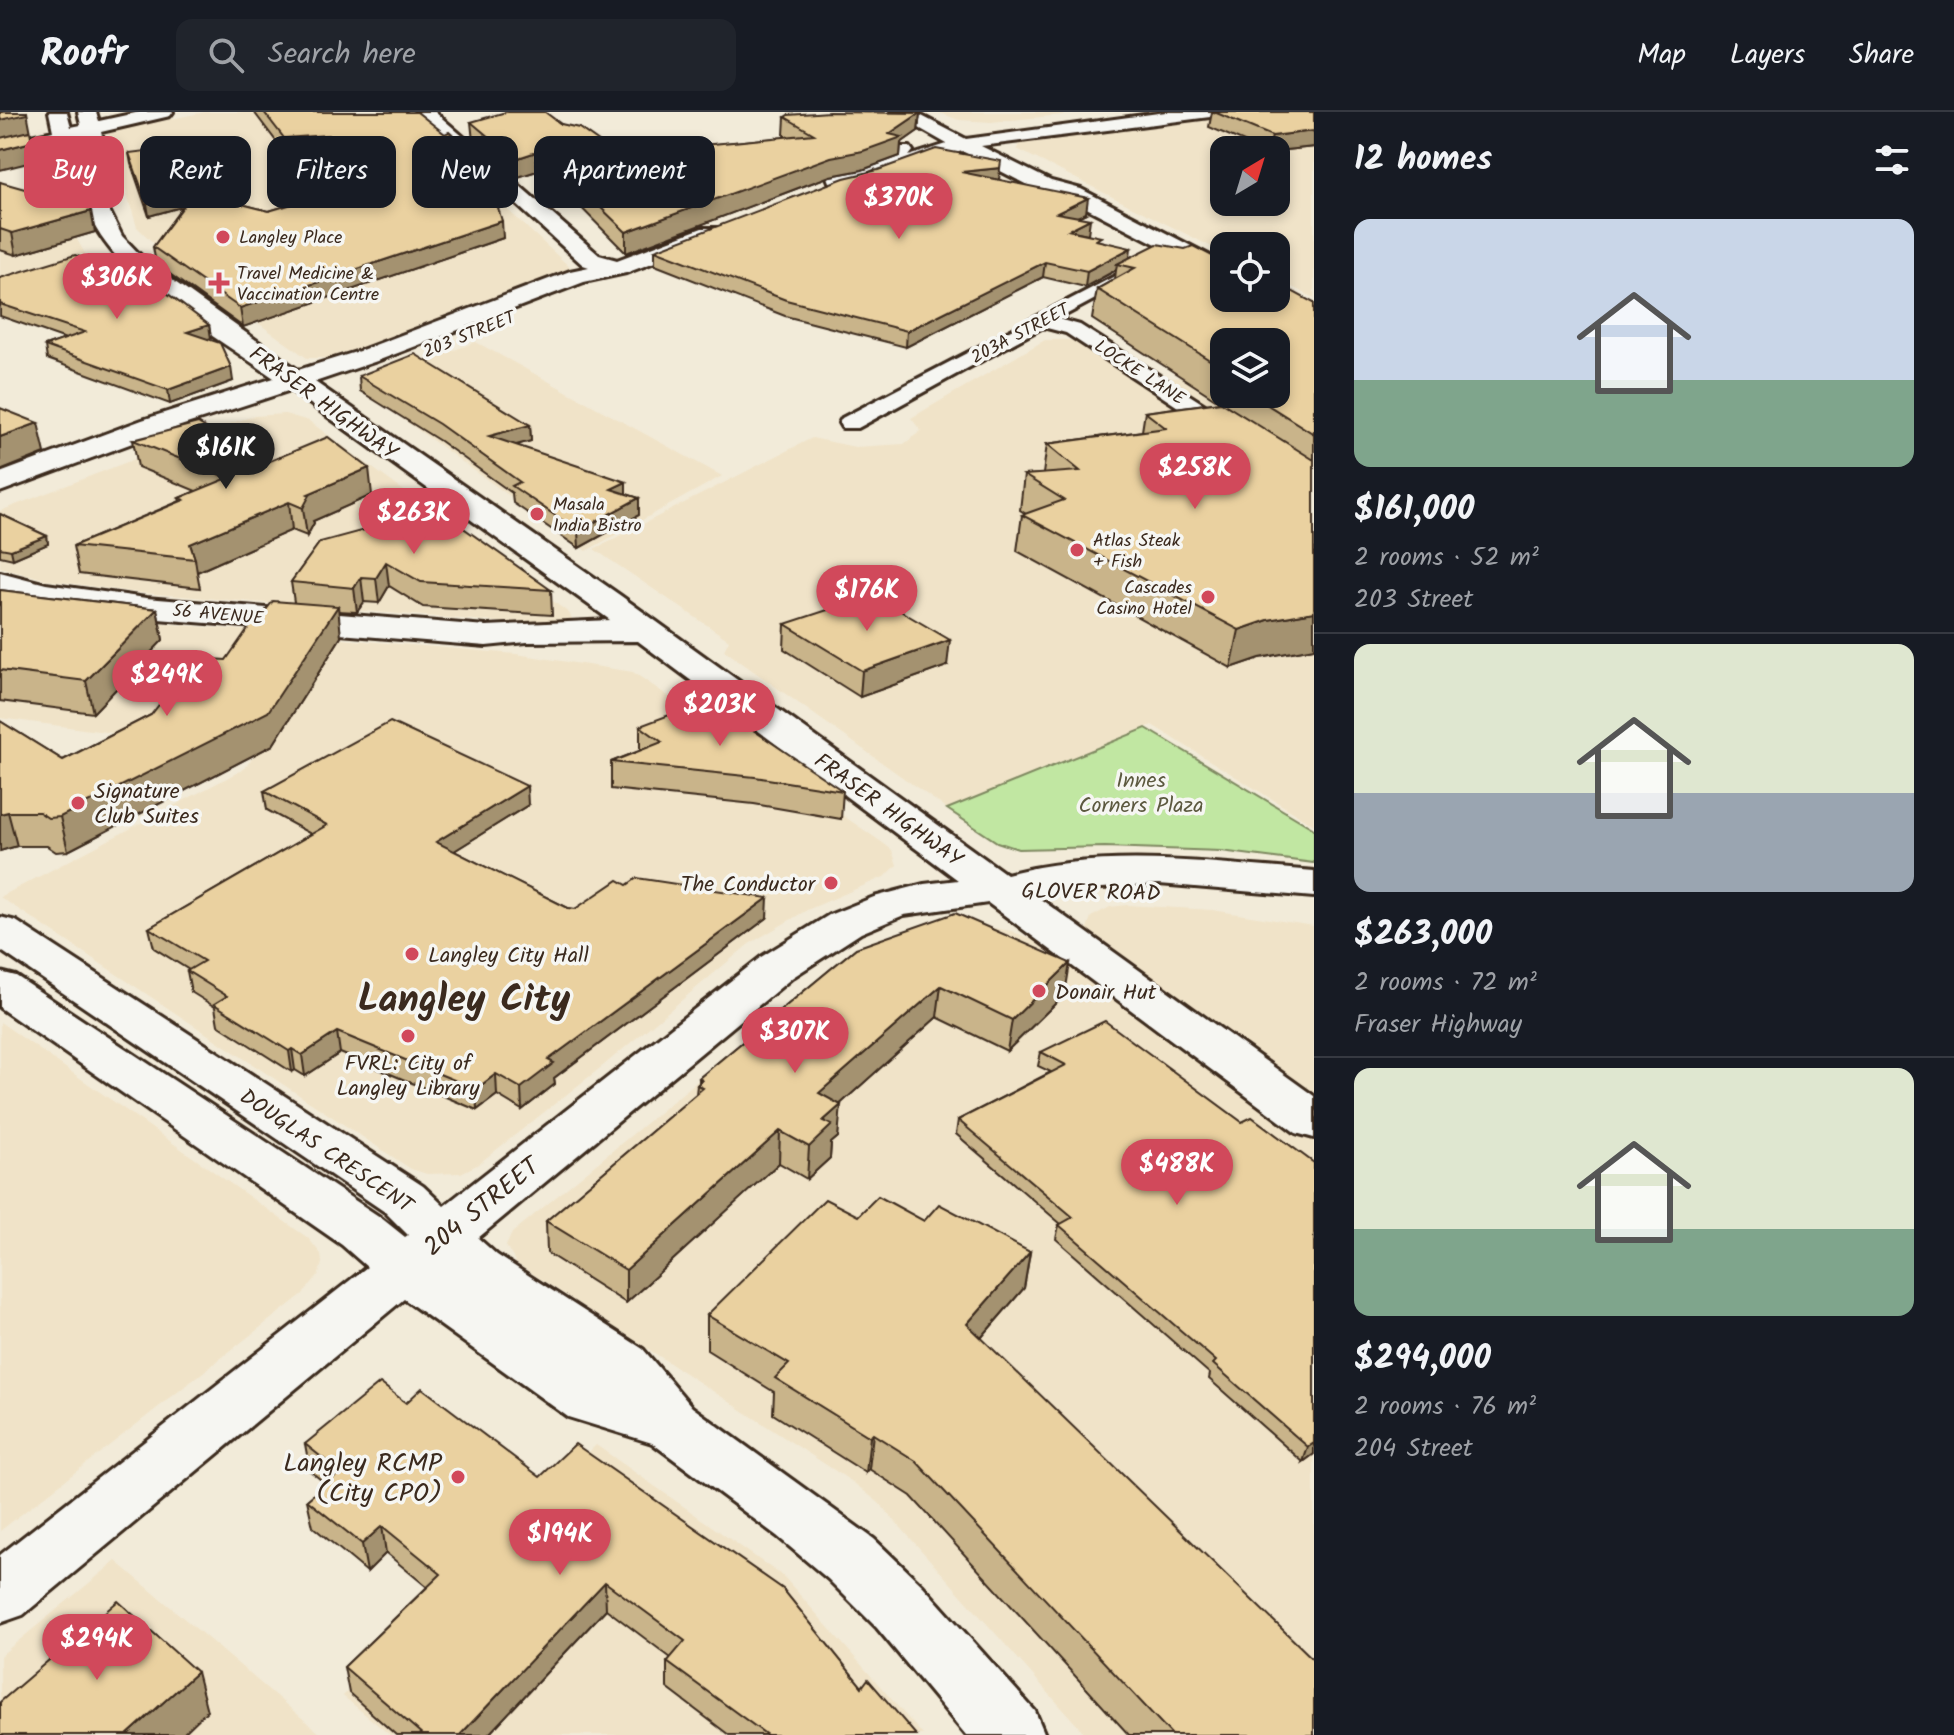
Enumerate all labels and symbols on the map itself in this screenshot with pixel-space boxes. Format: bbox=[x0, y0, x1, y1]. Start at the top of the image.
north arrow bbox=[1210, 136, 1290, 216]
pin: $370K bbox=[843, 173, 955, 241]
place label: Langley Place bbox=[239, 224, 342, 253]
marker: Langley Place bbox=[214, 228, 232, 246]
pin: $306K bbox=[61, 253, 173, 321]
place label: Travel Medicine & Vaccination Centre bbox=[237, 260, 379, 310]
marker: Travel Medicine & Vaccination Centre bbox=[208, 272, 230, 294]
street label: 203A STREET bbox=[966, 295, 1077, 373]
street label: 203 STREET bbox=[419, 303, 521, 367]
street label: LOCKE LANE bbox=[1088, 333, 1191, 414]
street label: FRASER HIGHWAY bbox=[241, 338, 405, 471]
pin: $161K bbox=[170, 423, 282, 491]
pin: $258K bbox=[1139, 443, 1251, 511]
pin: $263K bbox=[358, 488, 470, 556]
place label: Masala India Bistro bbox=[553, 491, 642, 541]
marker: Masala India Bistro bbox=[528, 505, 546, 523]
place label: Atlas Steak + Fish bbox=[1093, 527, 1181, 577]
marker: Atlas Steak + Fish bbox=[1068, 541, 1086, 559]
pin: $176K bbox=[811, 565, 923, 633]
place label: Cascades Casino Hotel bbox=[1096, 574, 1193, 624]
marker: Cascades Casino Hotel bbox=[1199, 588, 1217, 606]
street label: 56 AVENUE bbox=[171, 597, 265, 634]
pin: $249K bbox=[111, 650, 223, 718]
pin: $203K bbox=[664, 680, 776, 748]
street label: FRASER HIGHWAY bbox=[806, 745, 970, 878]
park label: Innes Corners Plaza bbox=[1078, 764, 1204, 824]
place label: Signature Club Suites bbox=[94, 775, 199, 835]
marker: Signature Club Suites bbox=[69, 794, 87, 812]
place label: The Conductor bbox=[681, 868, 817, 903]
marker: The Conductor bbox=[822, 874, 840, 892]
street label: GLOVER ROAD bbox=[1021, 875, 1161, 912]
place label: Langley City Hall bbox=[428, 939, 589, 974]
marker: Langley City Hall bbox=[403, 945, 421, 963]
district label: Langley City bbox=[358, 971, 571, 1031]
place label: Donair Hut bbox=[1055, 976, 1157, 1011]
marker: Donair Hut bbox=[1030, 982, 1048, 1000]
pin: $307K bbox=[739, 1007, 851, 1075]
marker: FVRL: City of Langley Library bbox=[399, 1027, 417, 1045]
place label: FVRL: City of Langley Library bbox=[337, 1047, 480, 1107]
street label: DOUGLAS CRESCENT bbox=[231, 1081, 422, 1225]
pin: $488K bbox=[1121, 1139, 1233, 1207]
street label: 204 STREET bbox=[415, 1146, 552, 1268]
place label: Langley RCMP (City CPO) bbox=[283, 1443, 443, 1515]
marker: Langley RCMP (City CPO) bbox=[449, 1468, 467, 1486]
pin: $194K bbox=[504, 1509, 616, 1577]
pin: $294K bbox=[41, 1614, 153, 1682]

